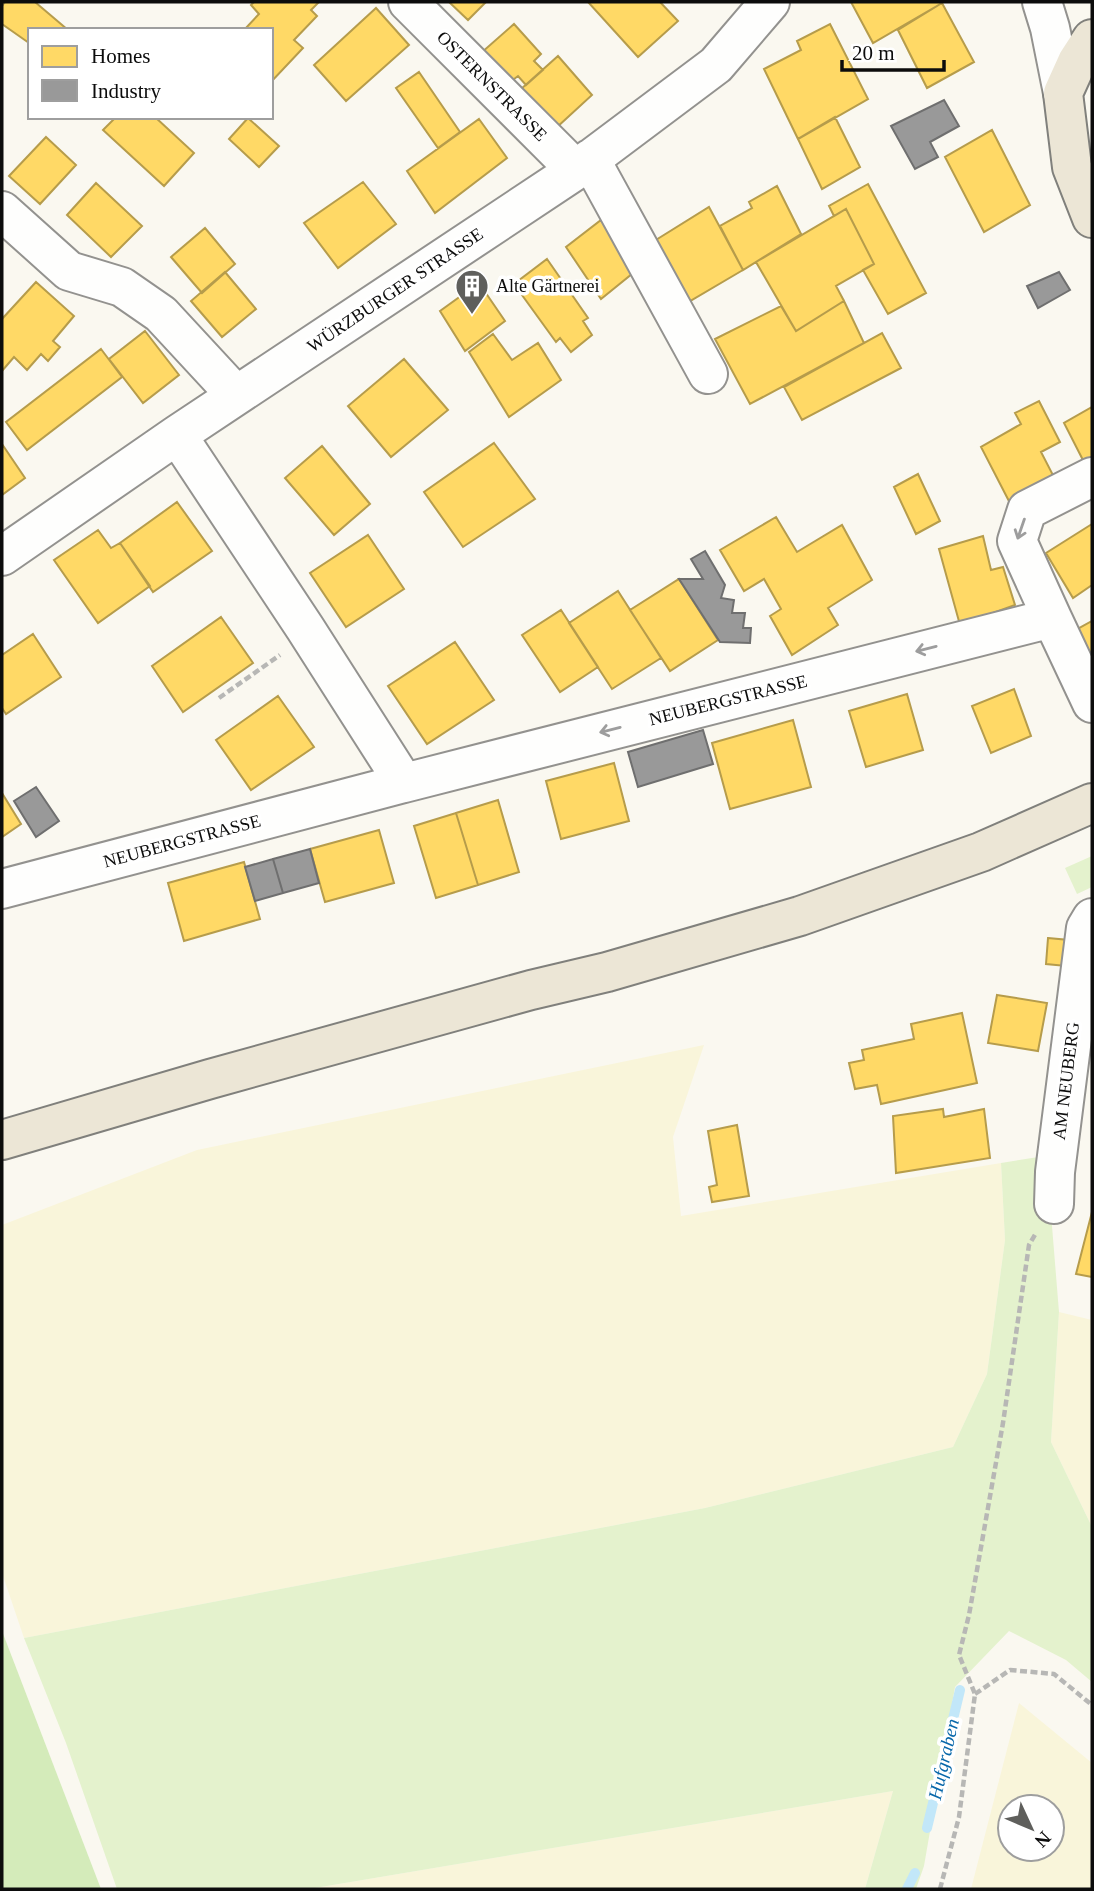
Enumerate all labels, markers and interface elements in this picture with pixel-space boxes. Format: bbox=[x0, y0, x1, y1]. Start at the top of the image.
street label: OSTERNSTRASSE bbox=[433, 27, 551, 145]
legend bbox=[28, 28, 273, 119]
scale bar bbox=[842, 28, 944, 72]
text: 20 m bbox=[852, 41, 895, 65]
text: Homes bbox=[91, 44, 151, 68]
text: Industry bbox=[91, 79, 161, 103]
street label: WÜRZBURGER STRASSE bbox=[303, 224, 487, 356]
building icon: Alte Gärtnerei bbox=[453, 267, 491, 316]
place label: Alte Gärtnerei bbox=[496, 276, 599, 296]
one-way arrow bbox=[1014, 517, 1026, 539]
one-way arrow bbox=[915, 643, 938, 656]
street label: NEUBERGSTRASSE bbox=[647, 671, 809, 729]
one-way arrow bbox=[599, 724, 622, 737]
street label: NEUBERGSTRASSE bbox=[101, 810, 263, 872]
street label: AM NEUBERG bbox=[1049, 1021, 1083, 1141]
water label: Hufgraben bbox=[924, 1717, 963, 1803]
north arrow bbox=[996, 1793, 1066, 1863]
text: N bbox=[1030, 1827, 1055, 1852]

